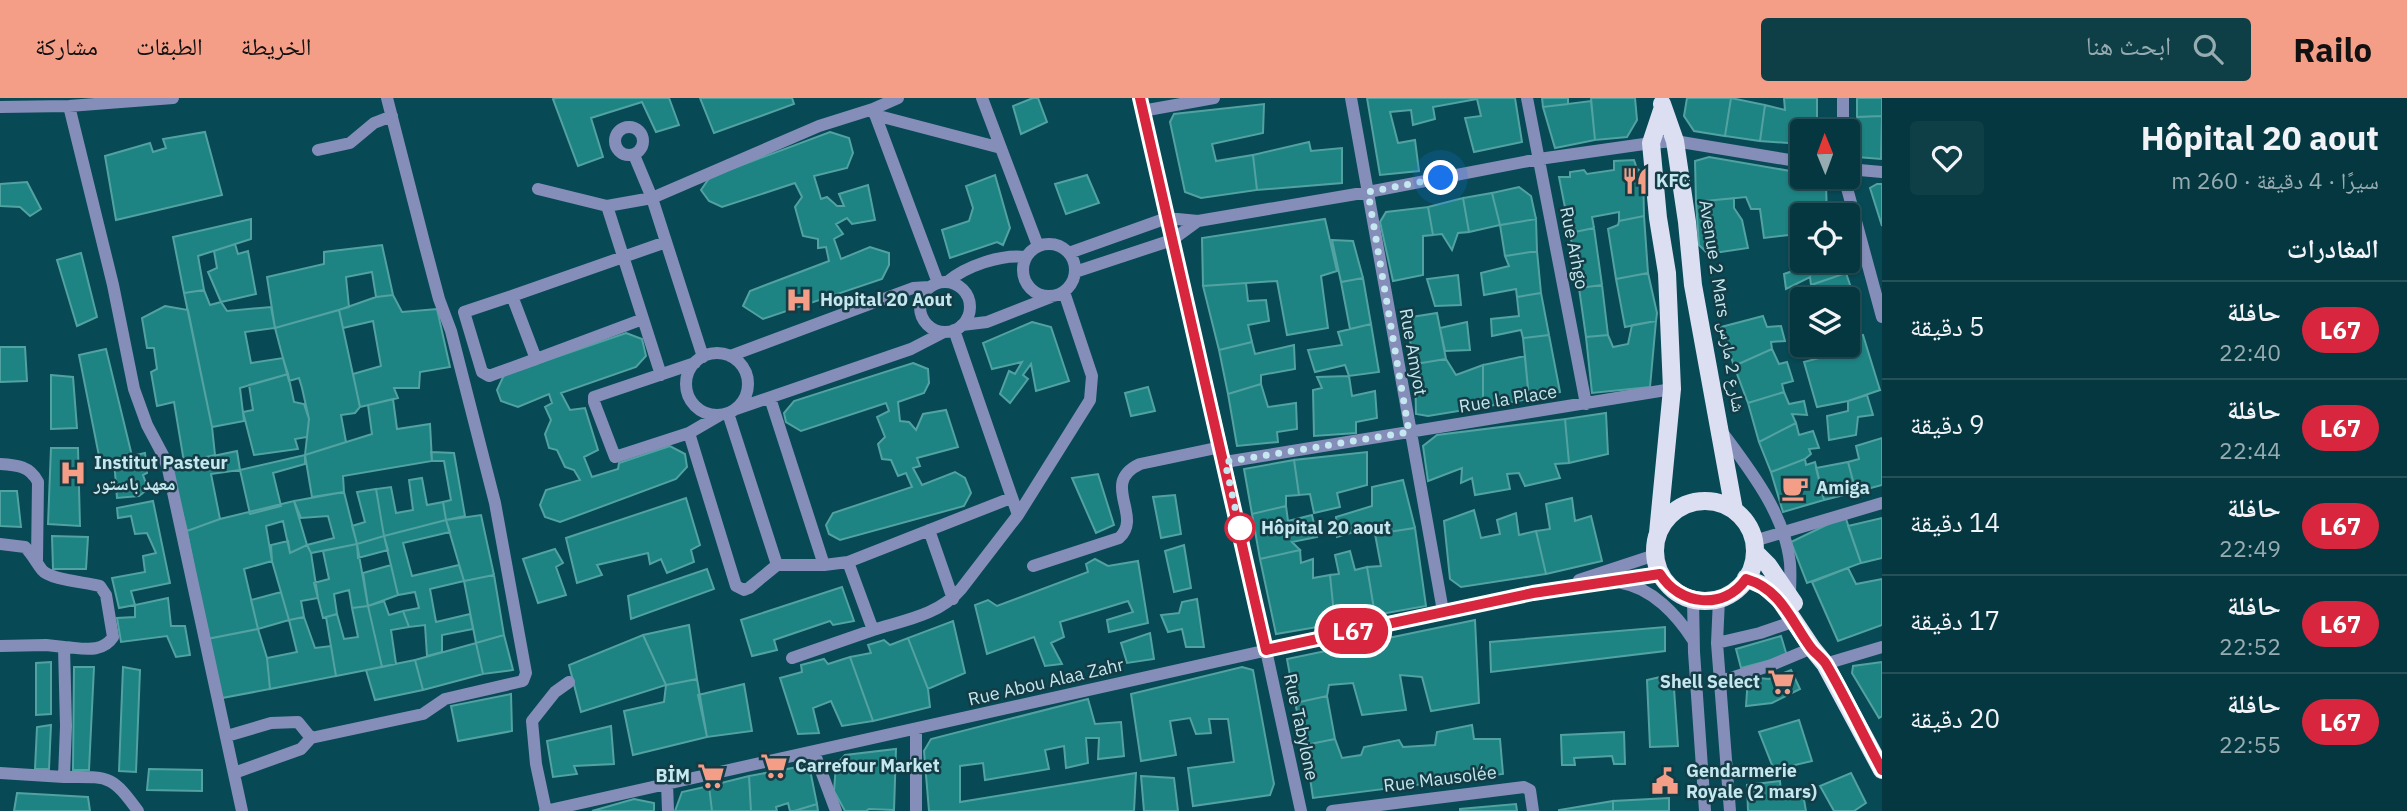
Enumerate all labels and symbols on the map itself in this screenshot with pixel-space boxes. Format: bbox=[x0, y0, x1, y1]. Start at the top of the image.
north arrow bbox=[1790, 119, 1860, 189]
your location bbox=[1423, 160, 1458, 195]
restaurant icon: KFC bbox=[1620, 166, 1650, 196]
place label: KFC bbox=[1656, 169, 1691, 192]
street label: Avenue 2 Mars شارع 2 مارس bbox=[1694, 198, 1751, 414]
street label: Rue Arhgo bbox=[1555, 205, 1594, 291]
hospital icon: Hopital 20 Aout bbox=[784, 285, 814, 315]
place label: Hopital 20 Aout bbox=[820, 288, 952, 311]
street label: Rue Amyot bbox=[1395, 306, 1432, 397]
street label: Rue la Place bbox=[1457, 379, 1559, 418]
place label: Institut Pasteur معهد باستور bbox=[93, 451, 228, 495]
hospital icon: Institut Pasteur معهد باستور bbox=[58, 458, 88, 488]
cafe icon: Amiga bbox=[1780, 473, 1810, 503]
place label: Amiga bbox=[1816, 476, 1870, 499]
marker: Hôpital 20 aout bbox=[1225, 513, 1255, 543]
place label: Hôpital 20 aout bbox=[1261, 516, 1391, 539]
line badge: L67 bbox=[1313, 608, 1393, 654]
street label: Rue Abou Alaa Zahr bbox=[966, 652, 1126, 711]
supermarket icon: Shell Select bbox=[1766, 667, 1796, 697]
place label: Shell Select bbox=[1660, 670, 1760, 693]
street label: Rue Tabylone bbox=[1279, 671, 1324, 783]
supermarket icon: Carrefour Market bbox=[759, 751, 789, 781]
place label: Carrefour Market bbox=[795, 754, 940, 777]
place label: Gendarmerie Royale (2 mars) bbox=[1686, 759, 1817, 803]
street label: Rue Mausolée bbox=[1382, 760, 1498, 797]
supermarket icon: BİM bbox=[696, 761, 726, 791]
place label: BİM bbox=[655, 764, 690, 787]
public building icon: Gendarmerie Royale (2 mars) bbox=[1650, 766, 1680, 796]

